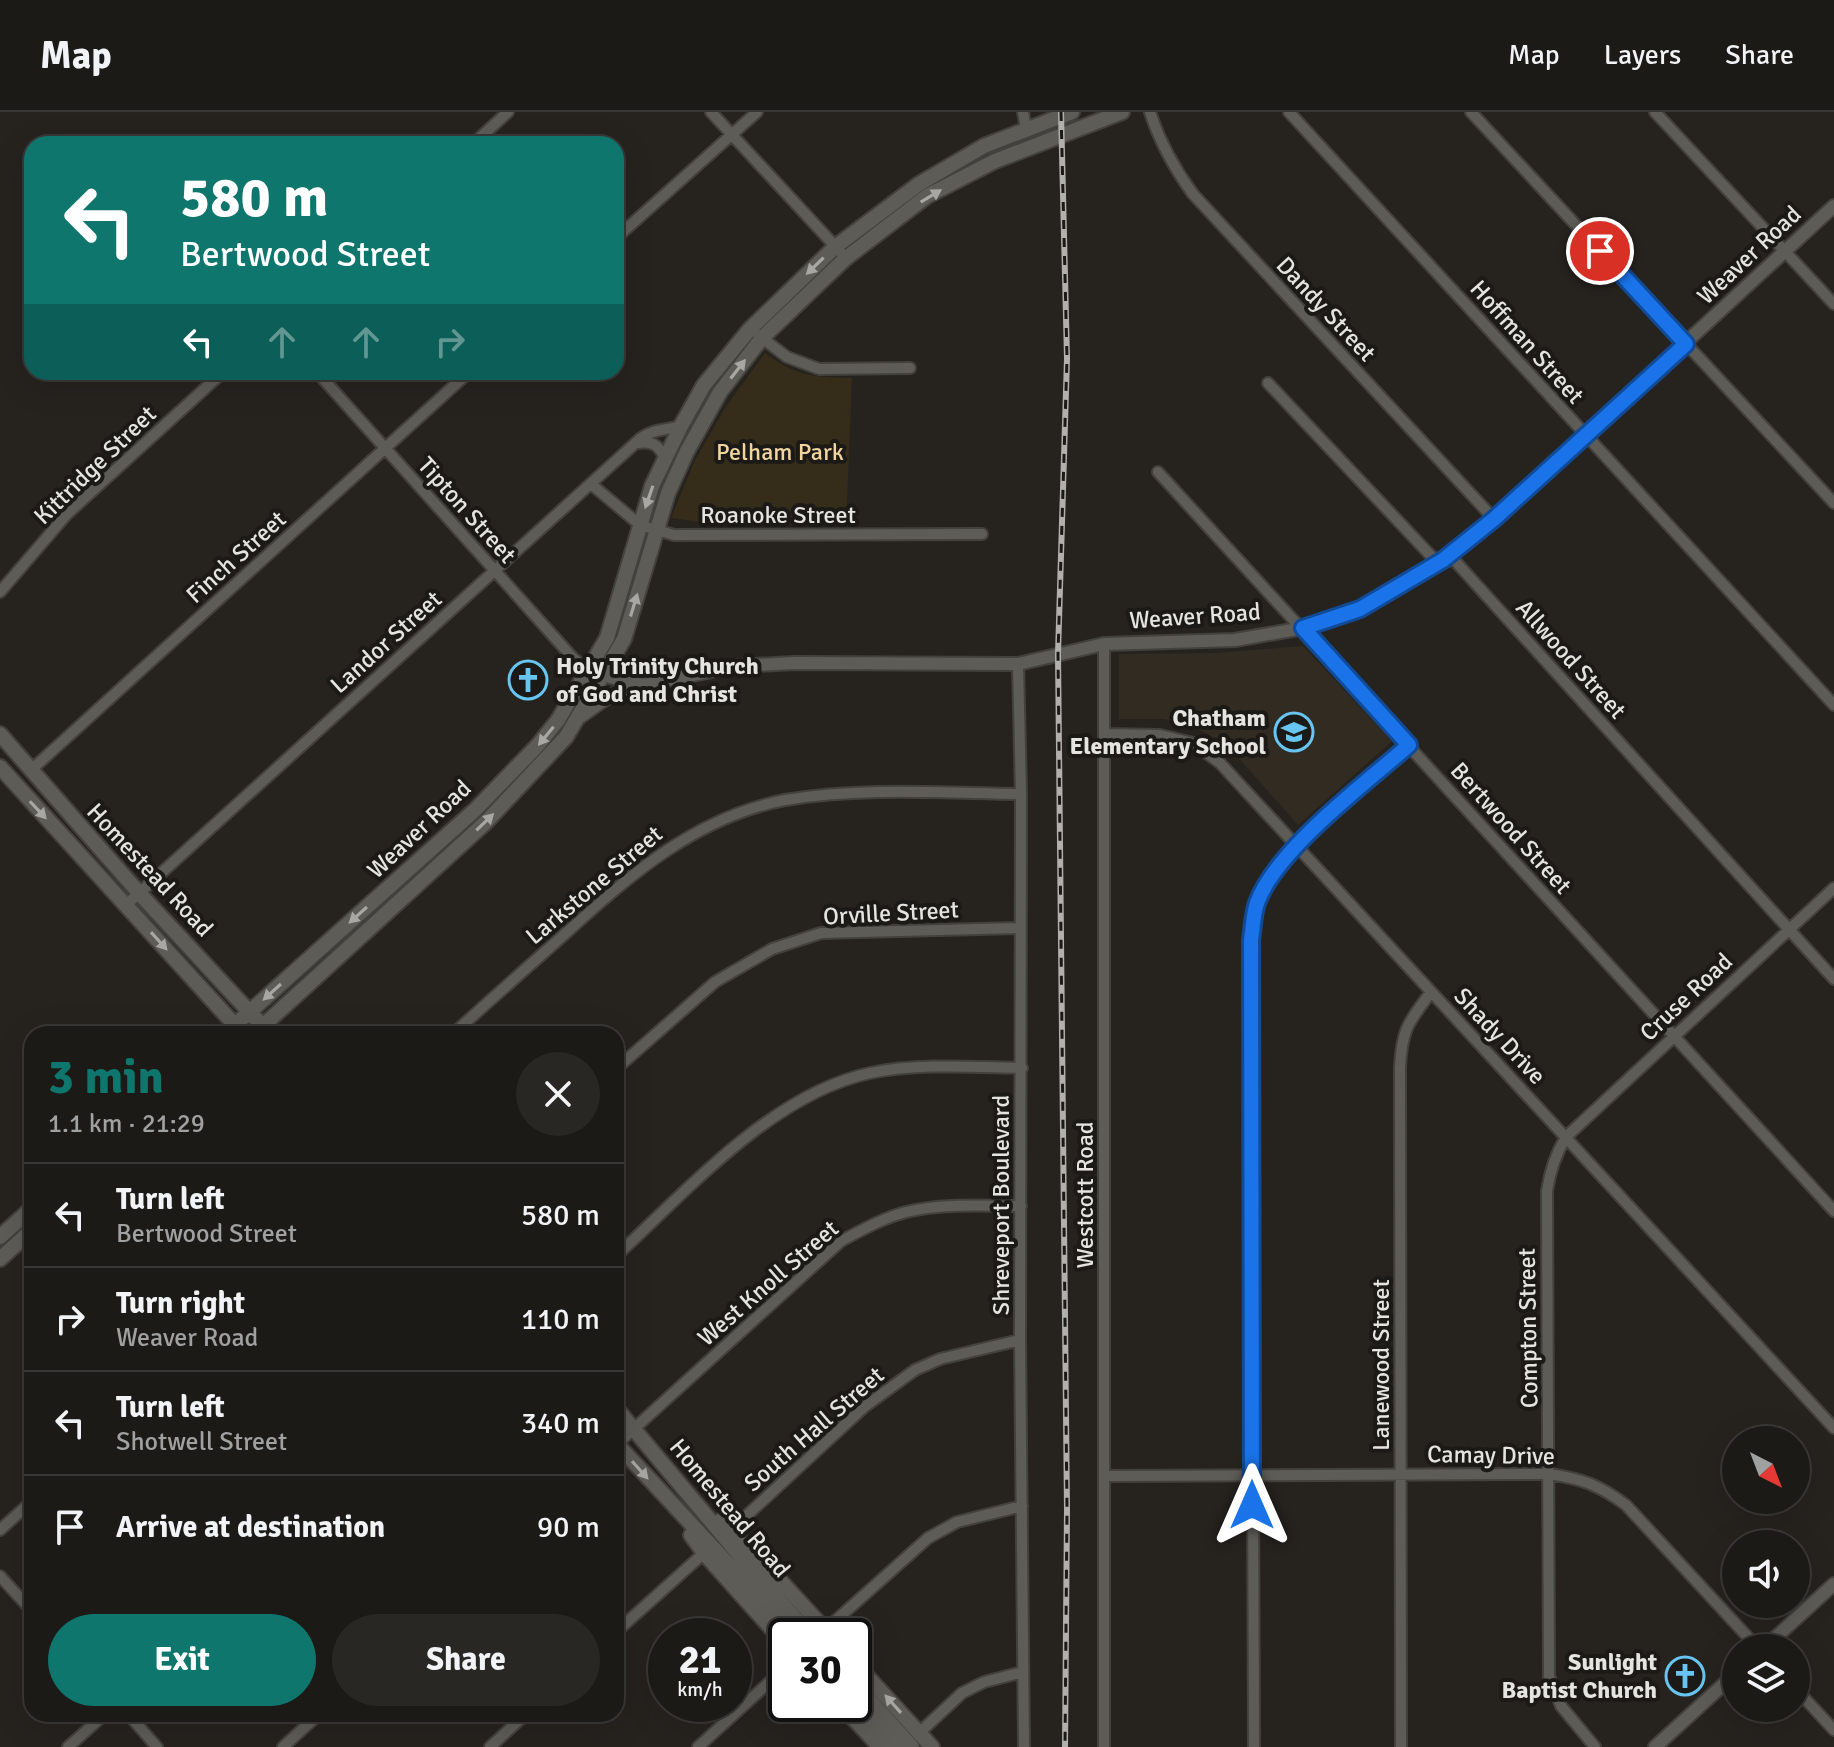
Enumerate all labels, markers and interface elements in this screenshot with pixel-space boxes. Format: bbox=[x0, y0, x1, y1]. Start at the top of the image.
text: Map bbox=[40, 32, 112, 79]
text: Map bbox=[1508, 38, 1560, 72]
text: Layers bbox=[1604, 38, 1681, 72]
text: Share bbox=[1725, 38, 1794, 72]
text: 580 m bbox=[180, 163, 328, 232]
icon: left bbox=[48, 168, 152, 272]
one-way arrow bbox=[919, 189, 942, 204]
street label: Weaver Road bbox=[1691, 199, 1807, 311]
pin bbox=[1566, 217, 1634, 285]
icon: arrive bbox=[1578, 229, 1622, 273]
text: Bertwood Street bbox=[180, 232, 430, 277]
street label: Dandy Street bbox=[1270, 250, 1382, 368]
one-way arrow bbox=[806, 256, 825, 275]
street label: Hoffman Street bbox=[1464, 274, 1590, 410]
icon: left bbox=[176, 320, 220, 364]
icon: ahead bbox=[260, 320, 304, 364]
icon: ahead bbox=[344, 320, 388, 364]
icon: right bbox=[428, 320, 472, 364]
one-way arrow bbox=[730, 359, 746, 379]
street label: Kittridge Street bbox=[28, 399, 162, 531]
park label: Pelham Park bbox=[716, 437, 844, 467]
street label: Tipton Street bbox=[411, 451, 523, 569]
one-way arrow bbox=[642, 485, 654, 509]
street label: Roanoke Street bbox=[700, 500, 856, 530]
street label: Finch Street bbox=[180, 504, 292, 610]
street label: Landor Street bbox=[324, 584, 448, 700]
one-way arrow bbox=[628, 592, 641, 616]
street label: Allwood Street bbox=[1509, 593, 1633, 725]
street label: Weaver Road bbox=[1128, 596, 1262, 636]
place label: Holy Trinity Church of God and Christ bbox=[556, 651, 759, 709]
church icon: Holy Trinity Church of God and Christ bbox=[507, 659, 549, 701]
place label: Chatham Elementary School bbox=[1069, 703, 1266, 761]
school or university icon: Chatham Elementary School bbox=[1273, 711, 1315, 753]
one-way arrow bbox=[538, 725, 555, 745]
street label: Bertwood Street bbox=[1444, 756, 1578, 900]
street label: Weaver Road bbox=[361, 773, 477, 885]
street label: Homestead Road bbox=[80, 797, 220, 943]
one-way arrow bbox=[28, 801, 46, 820]
one-way arrow bbox=[476, 814, 495, 832]
street label: Larkstone Street bbox=[519, 819, 669, 951]
street label: Orville Street bbox=[822, 894, 960, 932]
one-way arrow bbox=[348, 906, 368, 924]
one-way arrow bbox=[149, 931, 167, 950]
street label: Cruse Road bbox=[1633, 947, 1739, 1047]
street label: Shady Drive bbox=[1448, 981, 1552, 1091]
one-way arrow bbox=[263, 983, 282, 1001]
text: 3 min bbox=[48, 1048, 164, 1107]
button: close bbox=[516, 1052, 600, 1136]
street label: Shreveport Boulevard bbox=[986, 1095, 1016, 1315]
text: 1.1 km · 21:29 bbox=[48, 1108, 205, 1140]
street label: Westcott Road bbox=[1070, 1121, 1100, 1269]
text: Turn left bbox=[116, 1181, 225, 1218]
icon: left bbox=[48, 1193, 92, 1237]
text: 580 m bbox=[521, 1197, 600, 1234]
street label: West Knoll Street bbox=[691, 1214, 845, 1352]
text: Bertwood Street bbox=[116, 1218, 297, 1250]
street label: Compton Street bbox=[1512, 1248, 1544, 1408]
street label: Lanewood Street bbox=[1366, 1279, 1396, 1451]
text: Turn right bbox=[116, 1285, 245, 1322]
icon: right bbox=[48, 1297, 92, 1341]
text: 110 m bbox=[521, 1301, 600, 1338]
text: Weaver Road bbox=[116, 1322, 258, 1354]
street label: South Hall Street bbox=[738, 1360, 890, 1498]
text: Turn left bbox=[116, 1389, 225, 1426]
icon: left bbox=[48, 1401, 92, 1445]
text: 340 m bbox=[521, 1405, 600, 1442]
text: Shotwell Street bbox=[116, 1426, 287, 1458]
north arrow bbox=[1722, 1426, 1810, 1514]
map controls bbox=[1722, 1426, 1810, 1722]
street label: Homestead Road bbox=[663, 1432, 797, 1584]
street label: Camay Drive bbox=[1427, 1439, 1555, 1471]
one-way arrow bbox=[631, 1459, 648, 1479]
position arrow bbox=[1210, 1463, 1294, 1547]
icon: arrive bbox=[48, 1505, 92, 1549]
text: Arrive at destination bbox=[116, 1509, 385, 1546]
text: 90 m bbox=[537, 1509, 600, 1546]
button: sound bbox=[1722, 1530, 1810, 1618]
button: Exit bbox=[48, 1614, 316, 1706]
button: Share bbox=[332, 1614, 600, 1706]
speed limit sign: 30 bbox=[768, 1618, 872, 1722]
button: layers bbox=[1722, 1634, 1810, 1722]
text: 21 bbox=[678, 1635, 722, 1685]
place label: Sunlight Baptist Church bbox=[1502, 1647, 1657, 1705]
church icon: Sunlight Baptist Church bbox=[1664, 1655, 1706, 1697]
text: km/h bbox=[677, 1677, 723, 1702]
one-way arrow bbox=[884, 1695, 902, 1714]

